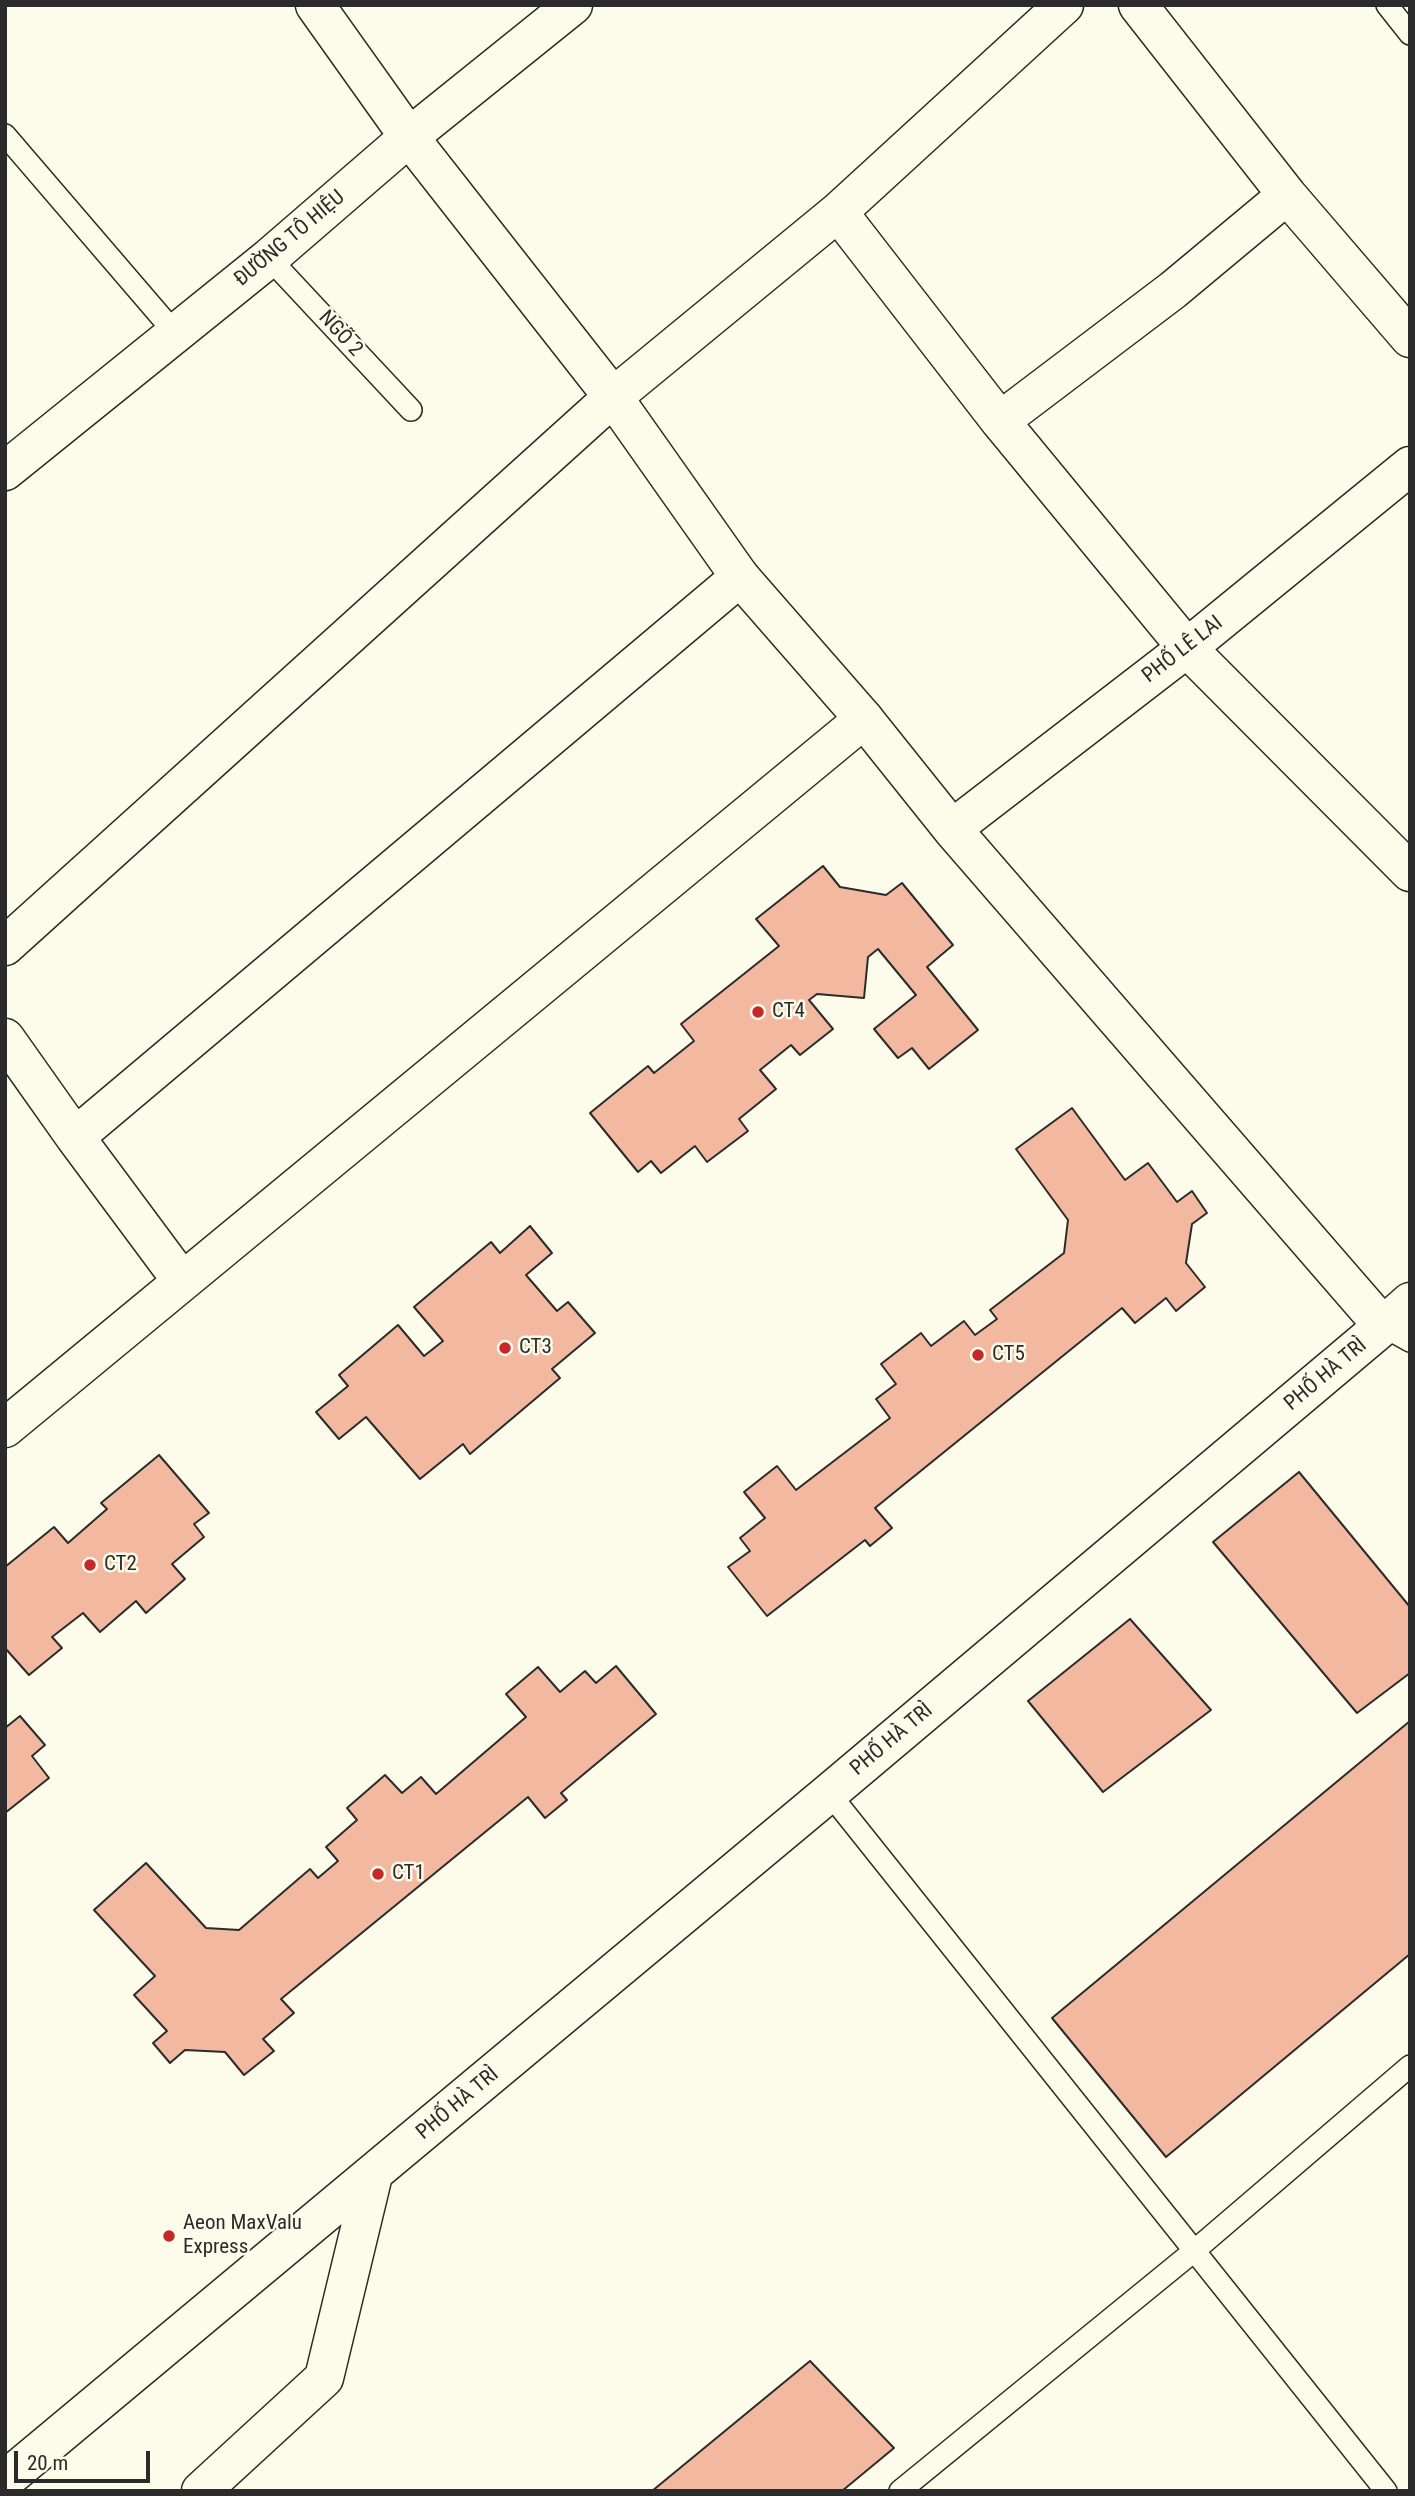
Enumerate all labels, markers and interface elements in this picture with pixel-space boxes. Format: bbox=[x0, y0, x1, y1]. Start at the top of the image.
street label: ĐƯỜNG TÔ HIỆU bbox=[230, 186, 350, 292]
street label: NGÕ 2 bbox=[313, 306, 367, 362]
street label: PHỐ LÊ LAI bbox=[1138, 611, 1228, 689]
place label: CT4 bbox=[772, 999, 805, 1025]
marker: CT4 bbox=[750, 1004, 766, 1020]
street label: PHỐ HÀ TRÌ bbox=[1280, 1333, 1372, 1417]
place label: CT3 bbox=[519, 1335, 552, 1361]
marker: CT3 bbox=[497, 1340, 513, 1356]
place label: CT5 bbox=[992, 1342, 1025, 1368]
marker: CT5 bbox=[970, 1347, 986, 1363]
place label: CT2 bbox=[104, 1552, 137, 1578]
marker: CT2 bbox=[82, 1557, 98, 1573]
street label: PHỐ HÀ TRÌ bbox=[846, 1698, 938, 1782]
place label: CT1 bbox=[392, 1861, 425, 1887]
marker: CT1 bbox=[370, 1866, 386, 1882]
street label: PHỐ HÀ TRÌ bbox=[412, 2062, 504, 2146]
place label: Aeon MaxValu Express bbox=[183, 2211, 302, 2261]
marker: Aeon MaxValu Express bbox=[161, 2228, 177, 2244]
scale bar bbox=[18, 2436, 154, 2480]
text: 20 m bbox=[27, 2451, 68, 2475]

